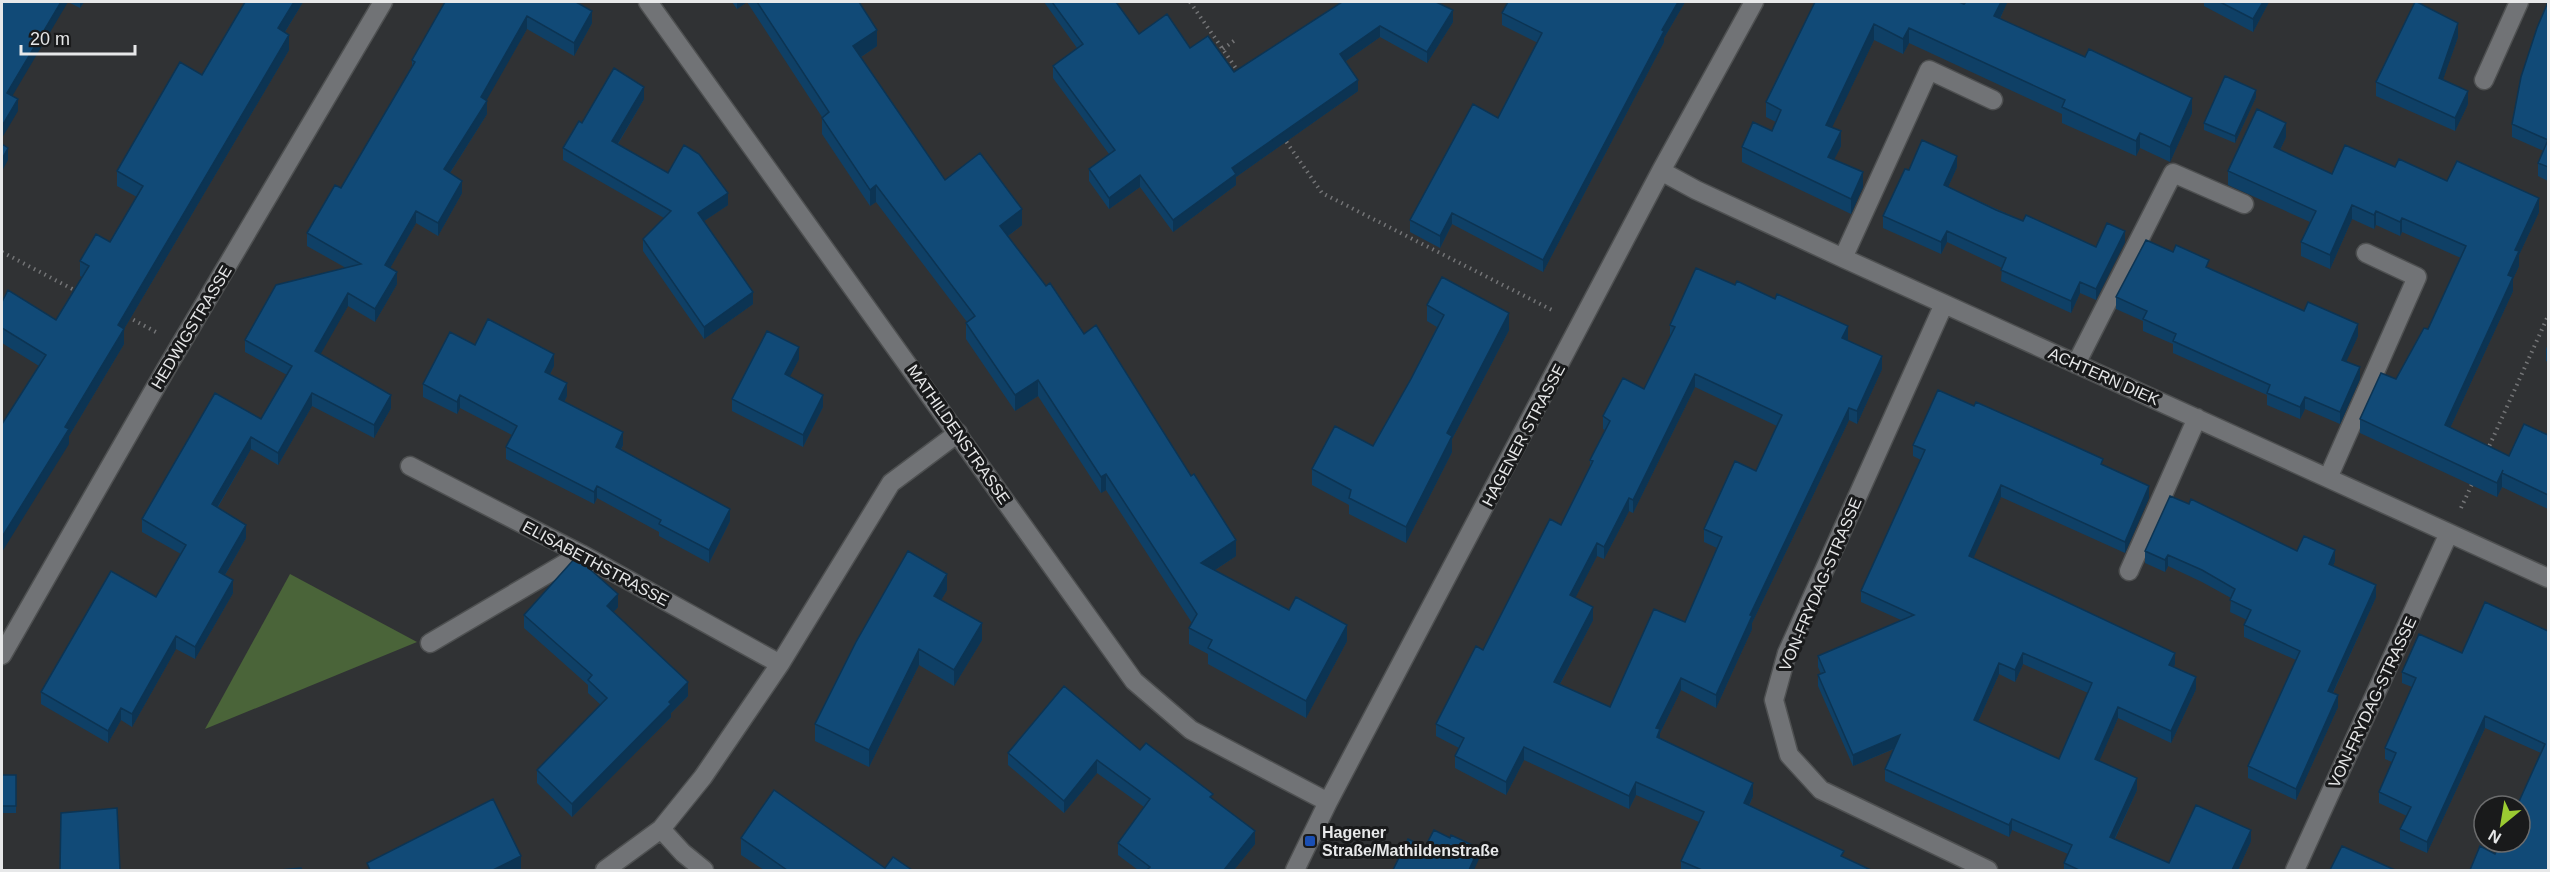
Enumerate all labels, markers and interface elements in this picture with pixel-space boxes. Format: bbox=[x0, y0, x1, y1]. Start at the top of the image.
scale bar bbox=[21, 18, 135, 56]
text: 20 m bbox=[30, 29, 70, 49]
street label: HEDWIGSTRASSE bbox=[148, 263, 235, 392]
street label: ACHTERN DIEK bbox=[2046, 344, 2162, 409]
street label: MATHILDENSTRASSE bbox=[904, 361, 1013, 507]
street label: HAGENER STRASSE bbox=[1479, 361, 1568, 509]
street label: VON-FRYDAG-STRASSE bbox=[1776, 495, 1865, 673]
street label: ELISABETHSTRASSE bbox=[520, 518, 672, 609]
street label: VON-FRYDAG-STRASSE bbox=[2325, 614, 2420, 790]
north arrow bbox=[2472, 794, 2532, 854]
place label: Hagener Straße/Mathildenstraße bbox=[1322, 824, 1499, 859]
text: N bbox=[2485, 826, 2504, 847]
marker: Hagener Straße/Mathildenstraße bbox=[1303, 834, 1317, 848]

